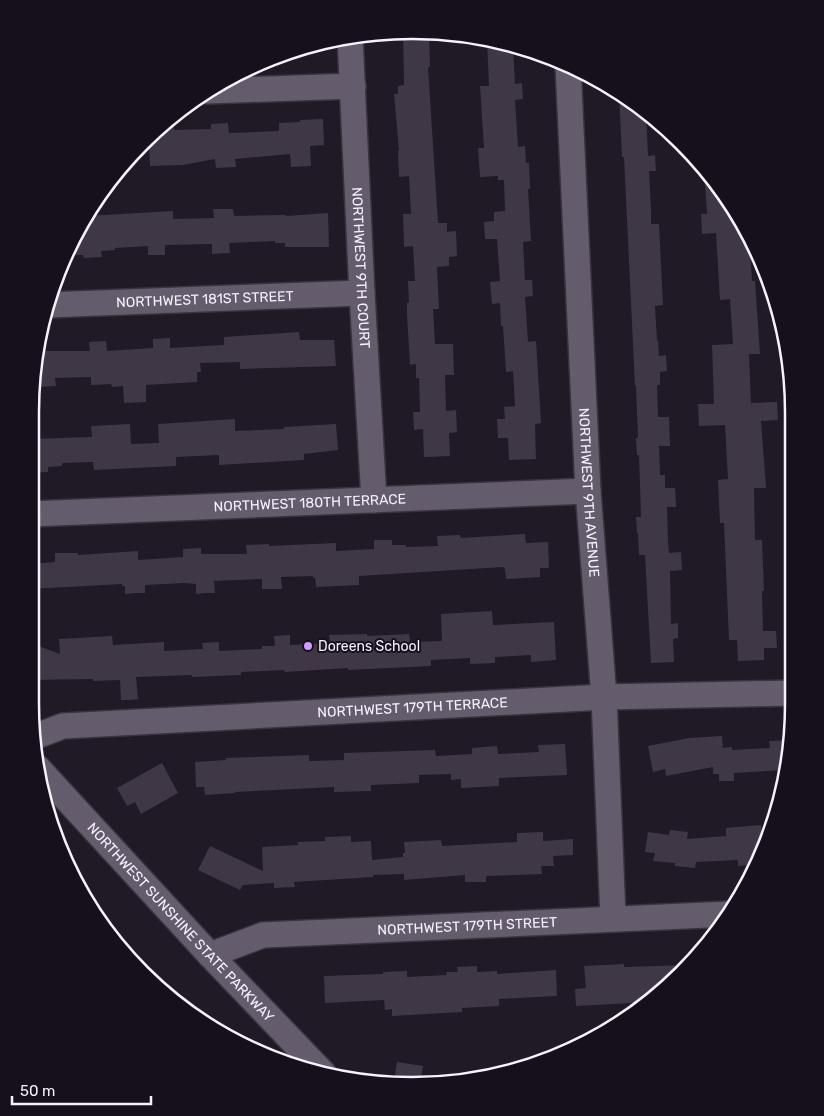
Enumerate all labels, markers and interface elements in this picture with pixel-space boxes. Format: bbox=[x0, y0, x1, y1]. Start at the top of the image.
street label: NORTHWEST 9TH COURT bbox=[348, 187, 373, 349]
street label: NORTHWEST 181ST STREET bbox=[116, 288, 294, 311]
street label: NORTHWEST 9TH AVENUE bbox=[575, 407, 603, 578]
street label: NORTHWEST 180TH TERRACE bbox=[213, 491, 406, 515]
place label: Doreens School bbox=[318, 638, 420, 655]
marker: Doreens School bbox=[302, 640, 314, 652]
street label: NORTHWEST 179TH TERRACE bbox=[317, 694, 508, 721]
street label: NORTHWEST SUNSHINE STATE PARKWAY bbox=[83, 819, 277, 1026]
street label: NORTHWEST 179TH STREET bbox=[377, 914, 557, 939]
scale bar bbox=[12, 1074, 151, 1106]
text: 50 m bbox=[20, 1082, 55, 1100]

